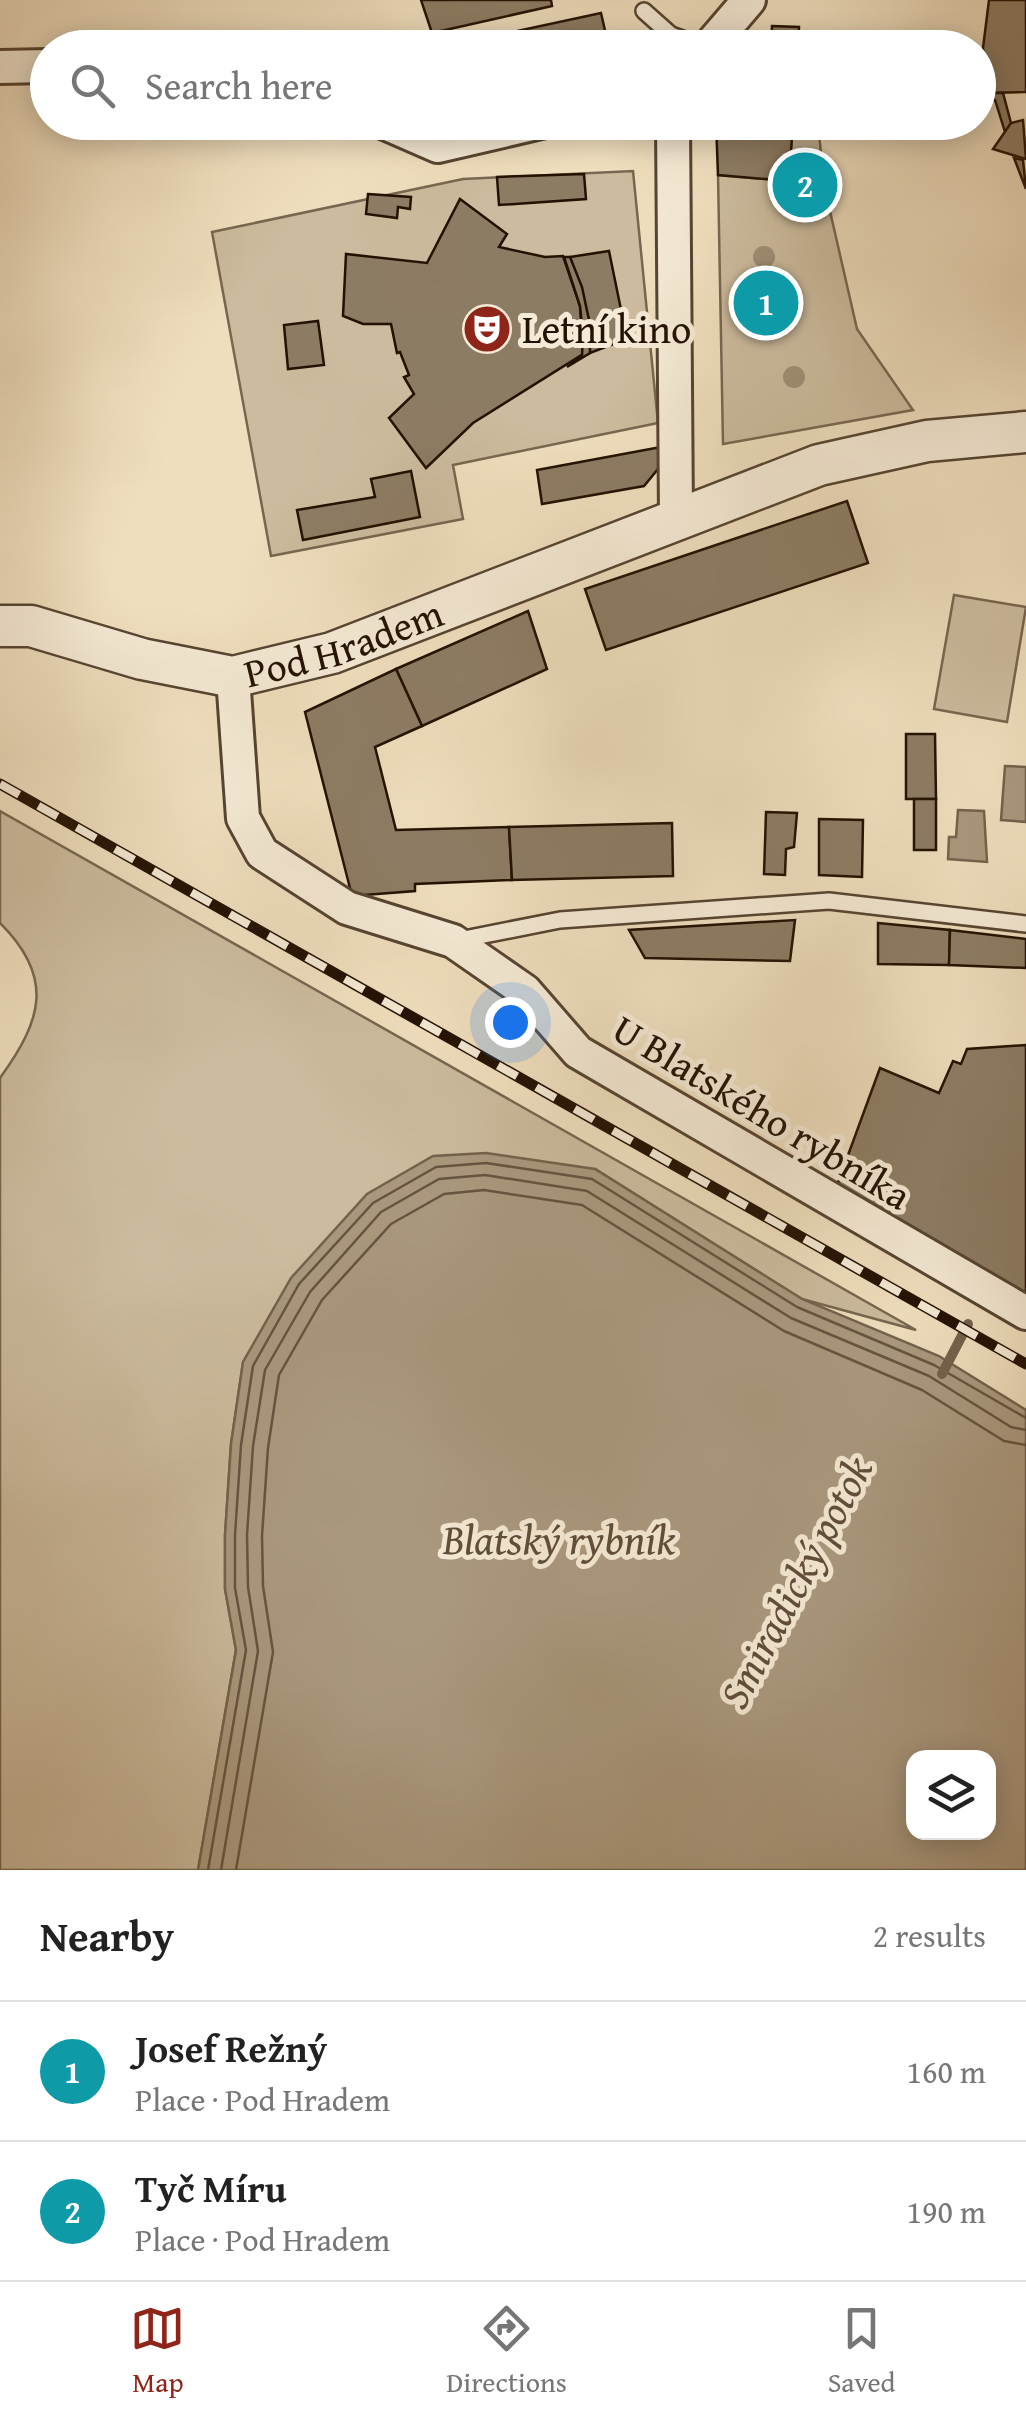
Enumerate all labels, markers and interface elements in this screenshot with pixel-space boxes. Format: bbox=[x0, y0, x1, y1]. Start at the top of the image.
search box bbox=[30, 30, 996, 140]
text: Search here bbox=[145, 57, 333, 113]
icon: search bbox=[65, 58, 120, 113]
pin: 2 bbox=[772, 148, 838, 222]
pin: 1 bbox=[734, 266, 798, 340]
place label: Letní kino bbox=[522, 299, 691, 358]
theatre icon: Letní kino bbox=[461, 303, 513, 355]
street label: Pod Hradem bbox=[238, 583, 452, 702]
your location bbox=[485, 997, 536, 1048]
street label: U Blatského rybníka bbox=[602, 999, 923, 1224]
water label: Smiradický potok bbox=[703, 1444, 887, 1719]
water label: Blatský rybník bbox=[442, 1508, 676, 1569]
map controls bbox=[906, 1750, 996, 1840]
button: layers bbox=[906, 1750, 996, 1840]
text: Nearby bbox=[40, 1905, 174, 1966]
text: 2 results bbox=[873, 1912, 986, 1959]
text: Josef Režný bbox=[135, 2020, 327, 2076]
text: 1 bbox=[64, 2048, 81, 2095]
text: 160 m bbox=[907, 2048, 986, 2095]
text: Place · Pod Hradem bbox=[135, 2076, 390, 2123]
text: Tyč Míru bbox=[135, 2160, 287, 2216]
text: 2 bbox=[64, 2188, 81, 2235]
text: 190 m bbox=[907, 2188, 986, 2235]
text: Place · Pod Hradem bbox=[135, 2216, 390, 2263]
tab: Map bbox=[130, 2301, 185, 2402]
tab: Directions bbox=[446, 2301, 567, 2402]
tab: Saved bbox=[828, 2301, 896, 2402]

